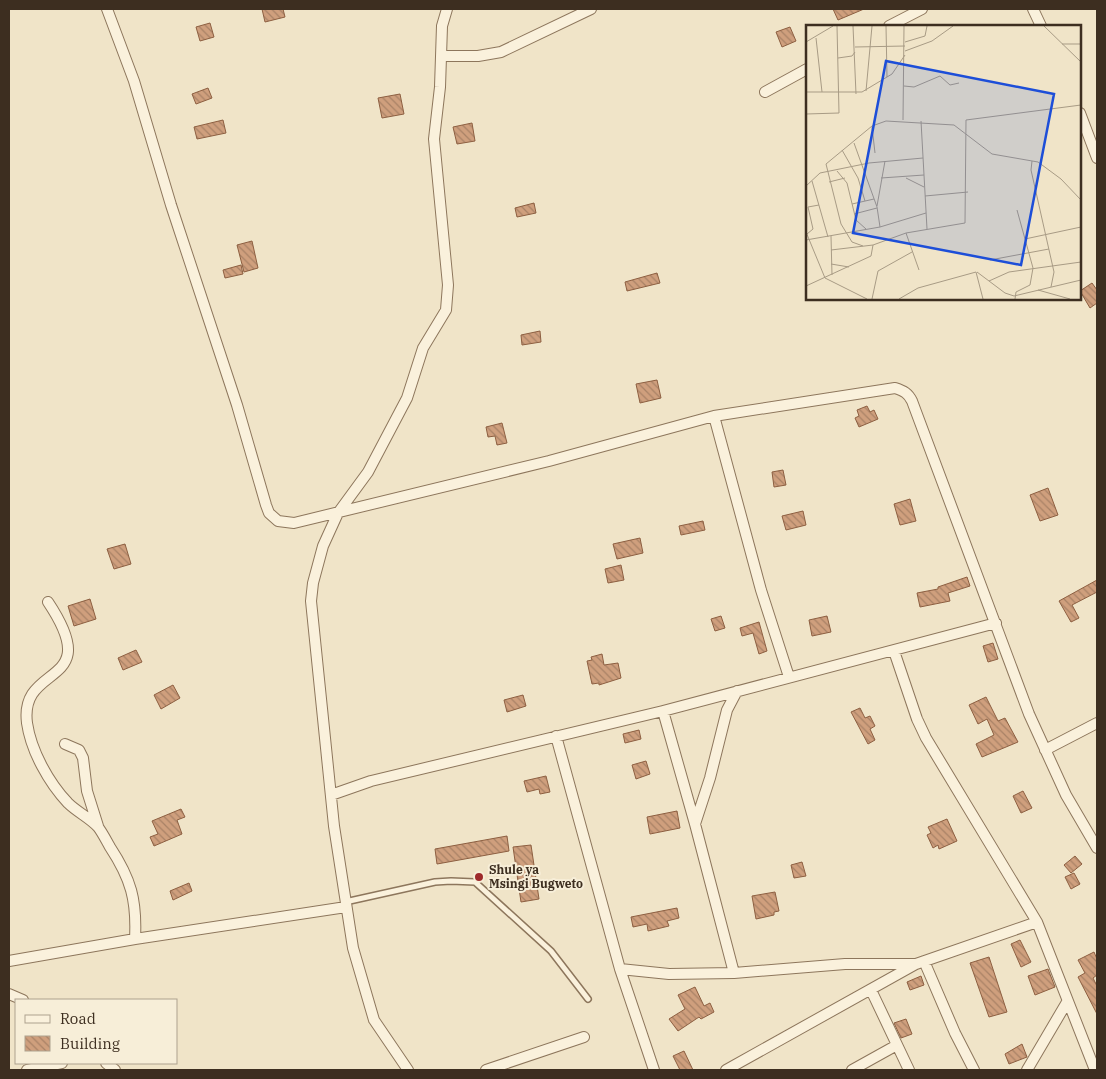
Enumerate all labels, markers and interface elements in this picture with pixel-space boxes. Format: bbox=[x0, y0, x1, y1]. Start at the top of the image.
inset map bbox=[806, 25, 1081, 300]
place label: Shule ya Msingi Bugweto bbox=[489, 862, 583, 891]
marker: Shule ya Msingi Bugweto bbox=[473, 871, 485, 883]
legend bbox=[15, 999, 178, 1064]
text: Road bbox=[60, 1009, 96, 1028]
text: Building bbox=[60, 1034, 120, 1053]

